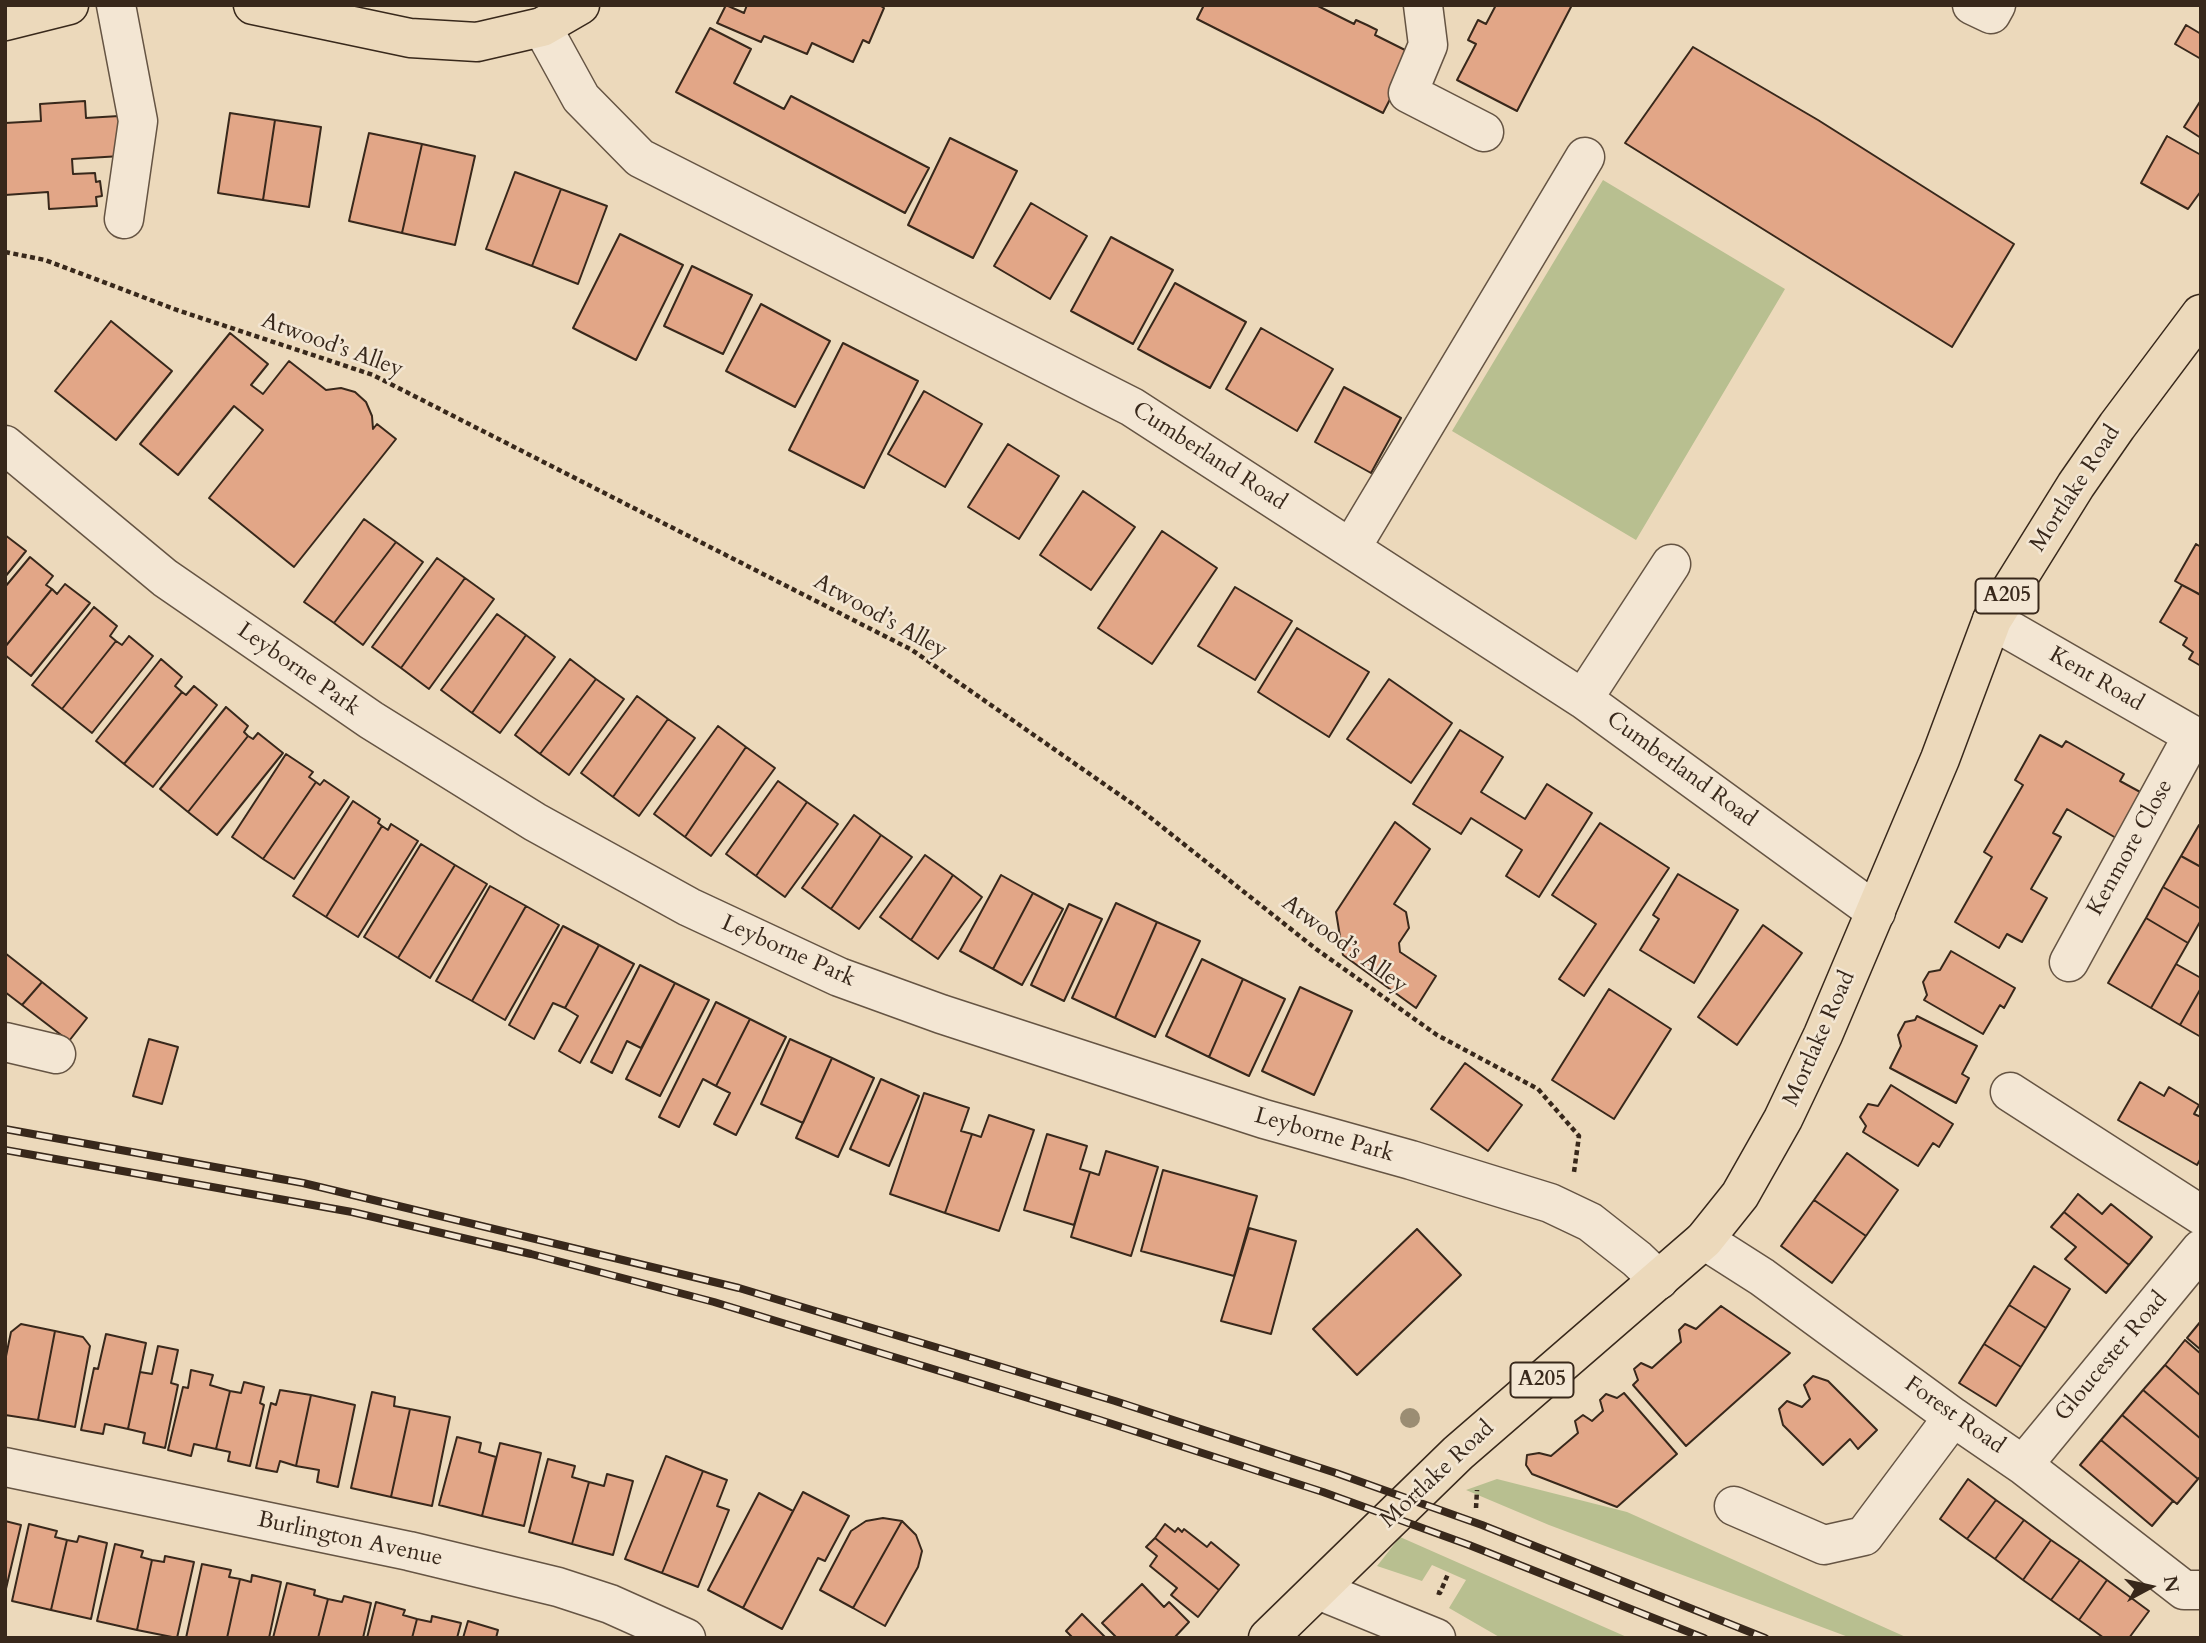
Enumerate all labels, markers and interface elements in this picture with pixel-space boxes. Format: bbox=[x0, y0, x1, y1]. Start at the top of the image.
street label: Atwood’s Alley bbox=[257, 308, 407, 384]
street label: Cumberland Road bbox=[1127, 397, 1291, 517]
street label: Mortlake Road bbox=[2025, 421, 2127, 557]
street label: Atwood’s Alley bbox=[808, 569, 952, 665]
road number: A205 bbox=[1976, 578, 2038, 614]
street label: Leyborne Park bbox=[231, 618, 365, 722]
street label: Kent Road bbox=[2044, 642, 2148, 718]
street label: Cumberland Road bbox=[1601, 706, 1761, 834]
street label: Kenmore Close bbox=[2082, 775, 2180, 921]
street label: Atwood’s Alley bbox=[1276, 890, 1412, 1000]
street label: Leyborne Park bbox=[717, 910, 859, 994]
street label: Mortlake Road bbox=[1778, 967, 1862, 1111]
street label: Leyborne Park bbox=[1251, 1103, 1397, 1169]
street label: Gloucester Road bbox=[2050, 1287, 2174, 1427]
road number: A205 bbox=[1510, 1362, 1574, 1398]
street label: Forest Road bbox=[1899, 1371, 2009, 1461]
street label: Mortlake Road bbox=[1376, 1415, 1500, 1535]
street label: Burlington Avenue bbox=[255, 1507, 445, 1573]
north arrow bbox=[2115, 1552, 2185, 1622]
text: N bbox=[2157, 1574, 2185, 1594]

